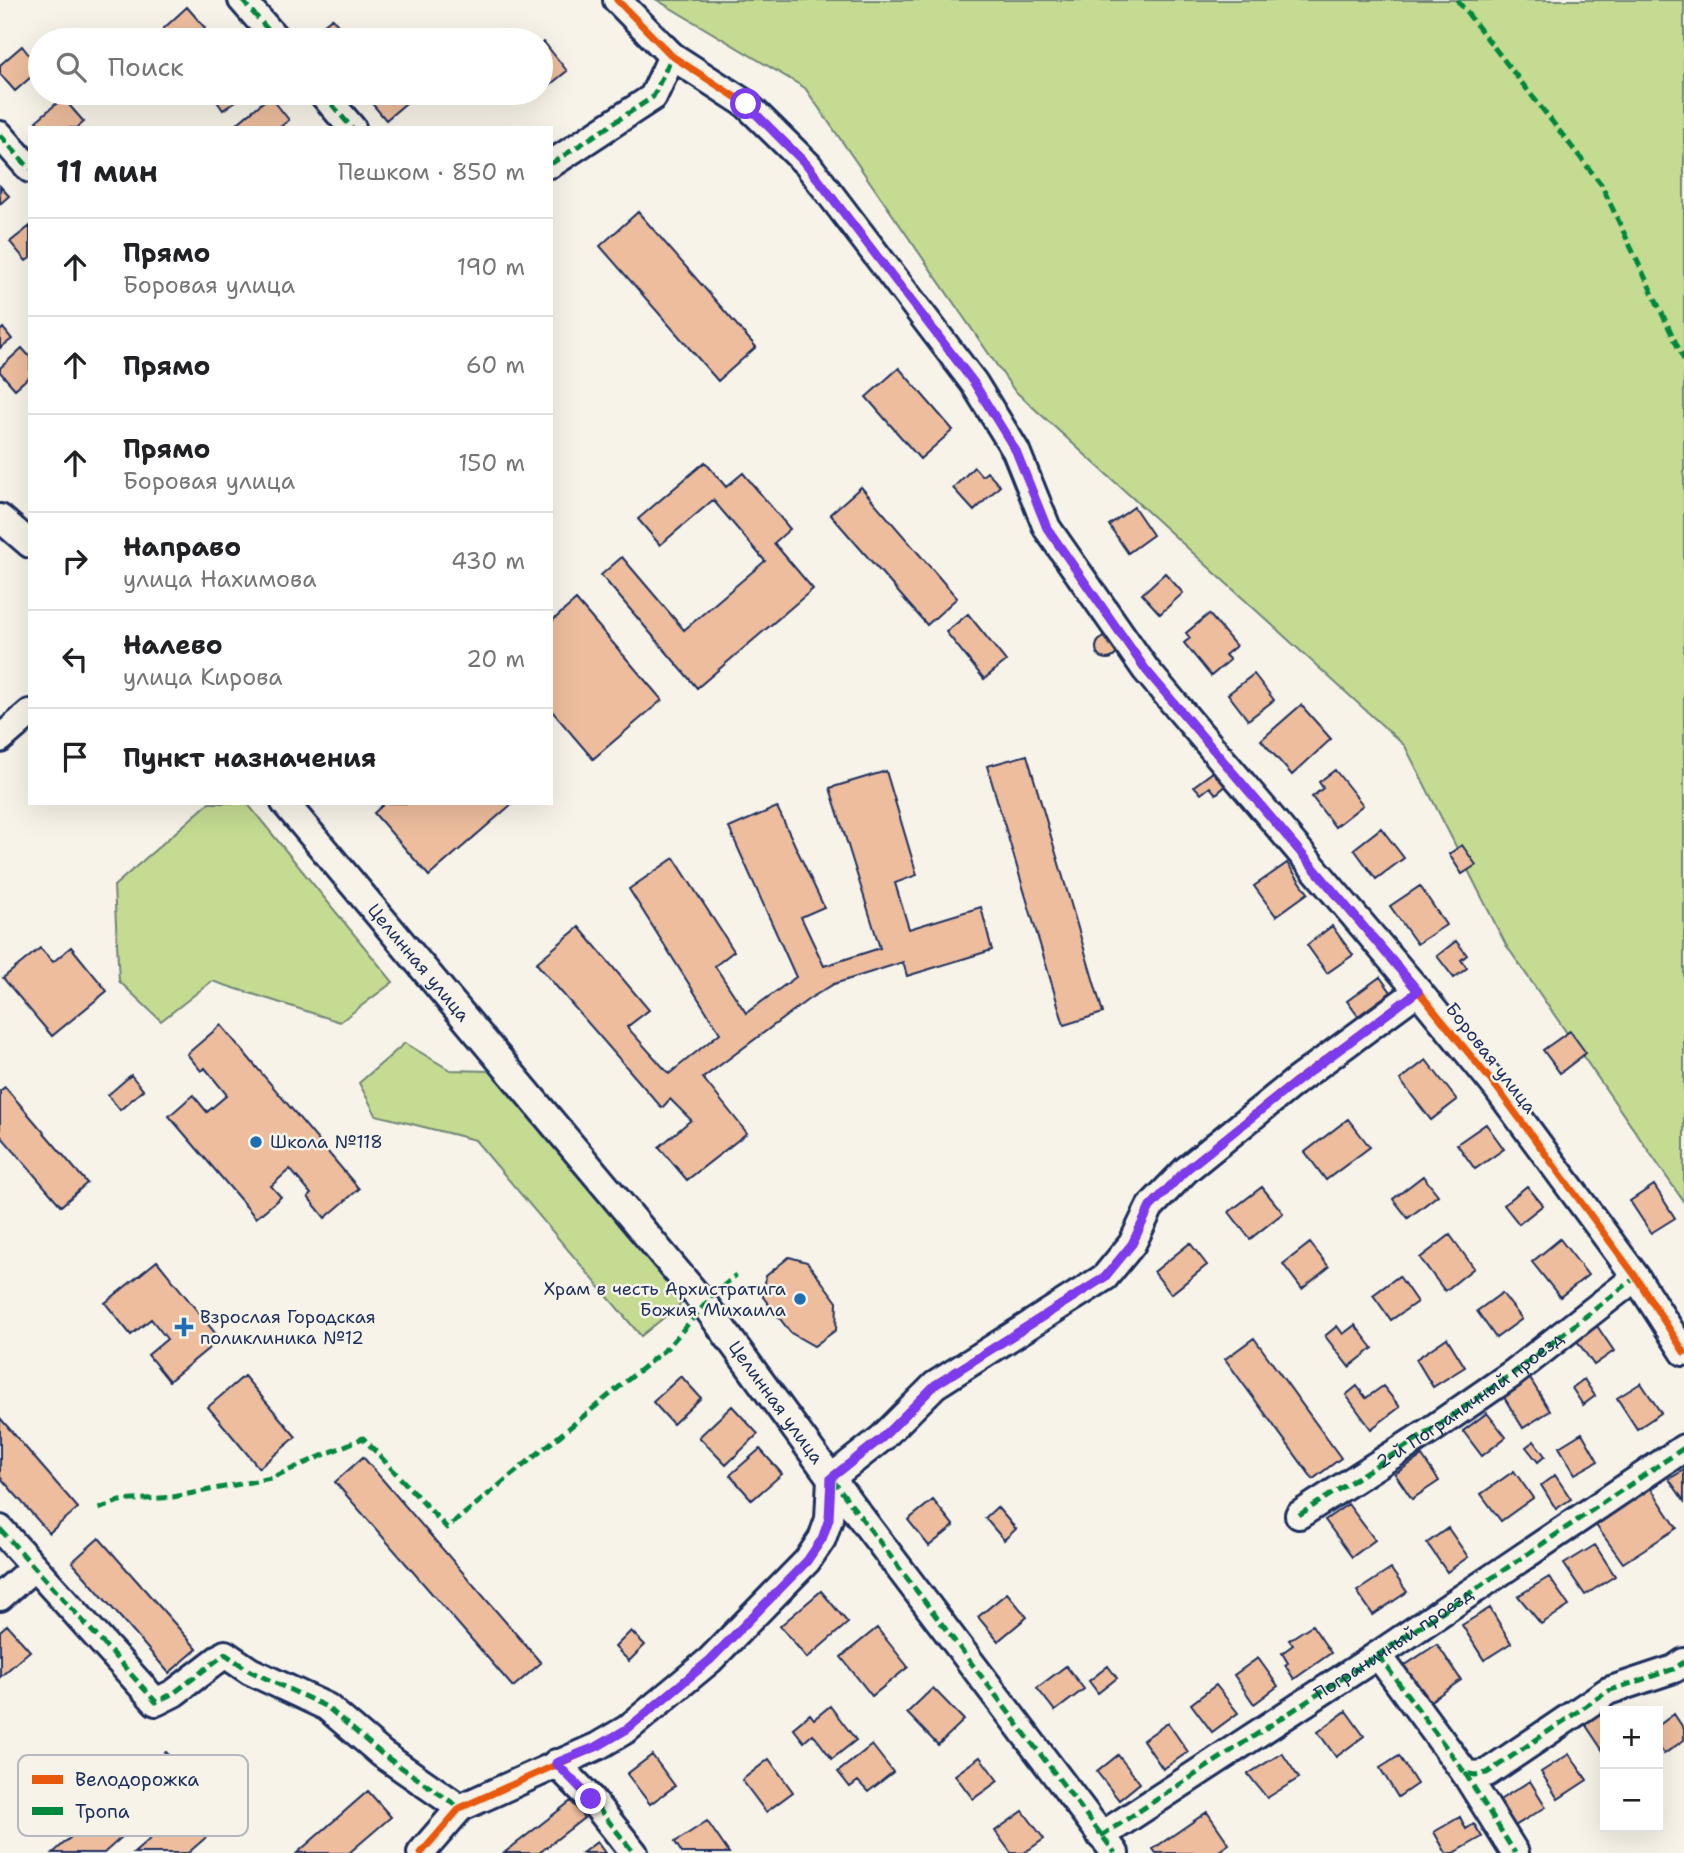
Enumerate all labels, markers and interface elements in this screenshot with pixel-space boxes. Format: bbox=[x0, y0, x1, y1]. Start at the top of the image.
search box bbox=[28, 28, 553, 105]
icon: search bbox=[52, 48, 90, 86]
text: Поиск bbox=[108, 49, 184, 84]
route start bbox=[730, 88, 761, 119]
text: 11 мин bbox=[56, 151, 158, 192]
text: Пешком · 850 m bbox=[338, 157, 525, 187]
text: Прямо bbox=[123, 235, 211, 270]
icon: ahead bbox=[56, 248, 94, 286]
text: 190 m bbox=[457, 252, 525, 282]
text: Боровая улица bbox=[123, 270, 295, 300]
icon: ahead bbox=[56, 346, 94, 384]
text: Прямо bbox=[123, 348, 211, 383]
text: 60 m bbox=[466, 350, 525, 380]
text: Прямо bbox=[123, 431, 211, 466]
icon: ahead bbox=[56, 444, 94, 482]
text: 150 m bbox=[458, 448, 525, 478]
text: Боровая улица bbox=[123, 466, 295, 496]
text: Направо bbox=[123, 529, 241, 564]
icon: right bbox=[56, 542, 94, 580]
text: 430 m bbox=[451, 546, 525, 576]
text: улица Нахимова bbox=[123, 564, 316, 594]
text: Налево bbox=[123, 627, 223, 662]
icon: left bbox=[56, 640, 94, 678]
text: 20 m bbox=[466, 644, 525, 674]
text: улица Кирова bbox=[123, 662, 283, 692]
icon: arrive bbox=[56, 738, 94, 776]
text: Пункт назначения bbox=[123, 740, 376, 775]
street label: Целинная улица bbox=[362, 898, 475, 1027]
street label: Боровая улица bbox=[1440, 998, 1542, 1118]
place label: Школа №118 bbox=[270, 1130, 383, 1154]
marker: Школа №118 bbox=[248, 1134, 264, 1150]
place label: Храм в честь Архистратига Божия Михаила bbox=[544, 1277, 786, 1322]
marker: Храм в честь Архистратига Божия Михаила bbox=[792, 1291, 808, 1307]
place label: Взрослая Городская поликлиника №12 bbox=[200, 1305, 376, 1350]
marker: Взрослая Городская поликлиника №12 bbox=[174, 1317, 194, 1337]
street label: 2-й Пограничный проезд bbox=[1372, 1326, 1569, 1474]
street label: Целинная улица bbox=[723, 1336, 829, 1469]
street label: Пограничный проезд bbox=[1309, 1582, 1478, 1706]
map controls bbox=[1600, 1706, 1663, 1832]
button: + bbox=[1600, 1706, 1663, 1769]
legend bbox=[18, 1755, 248, 1836]
text: Велодорожка bbox=[75, 1767, 199, 1792]
button: − bbox=[1600, 1769, 1663, 1832]
route end bbox=[575, 1783, 606, 1814]
text: Тропа bbox=[75, 1799, 130, 1824]

